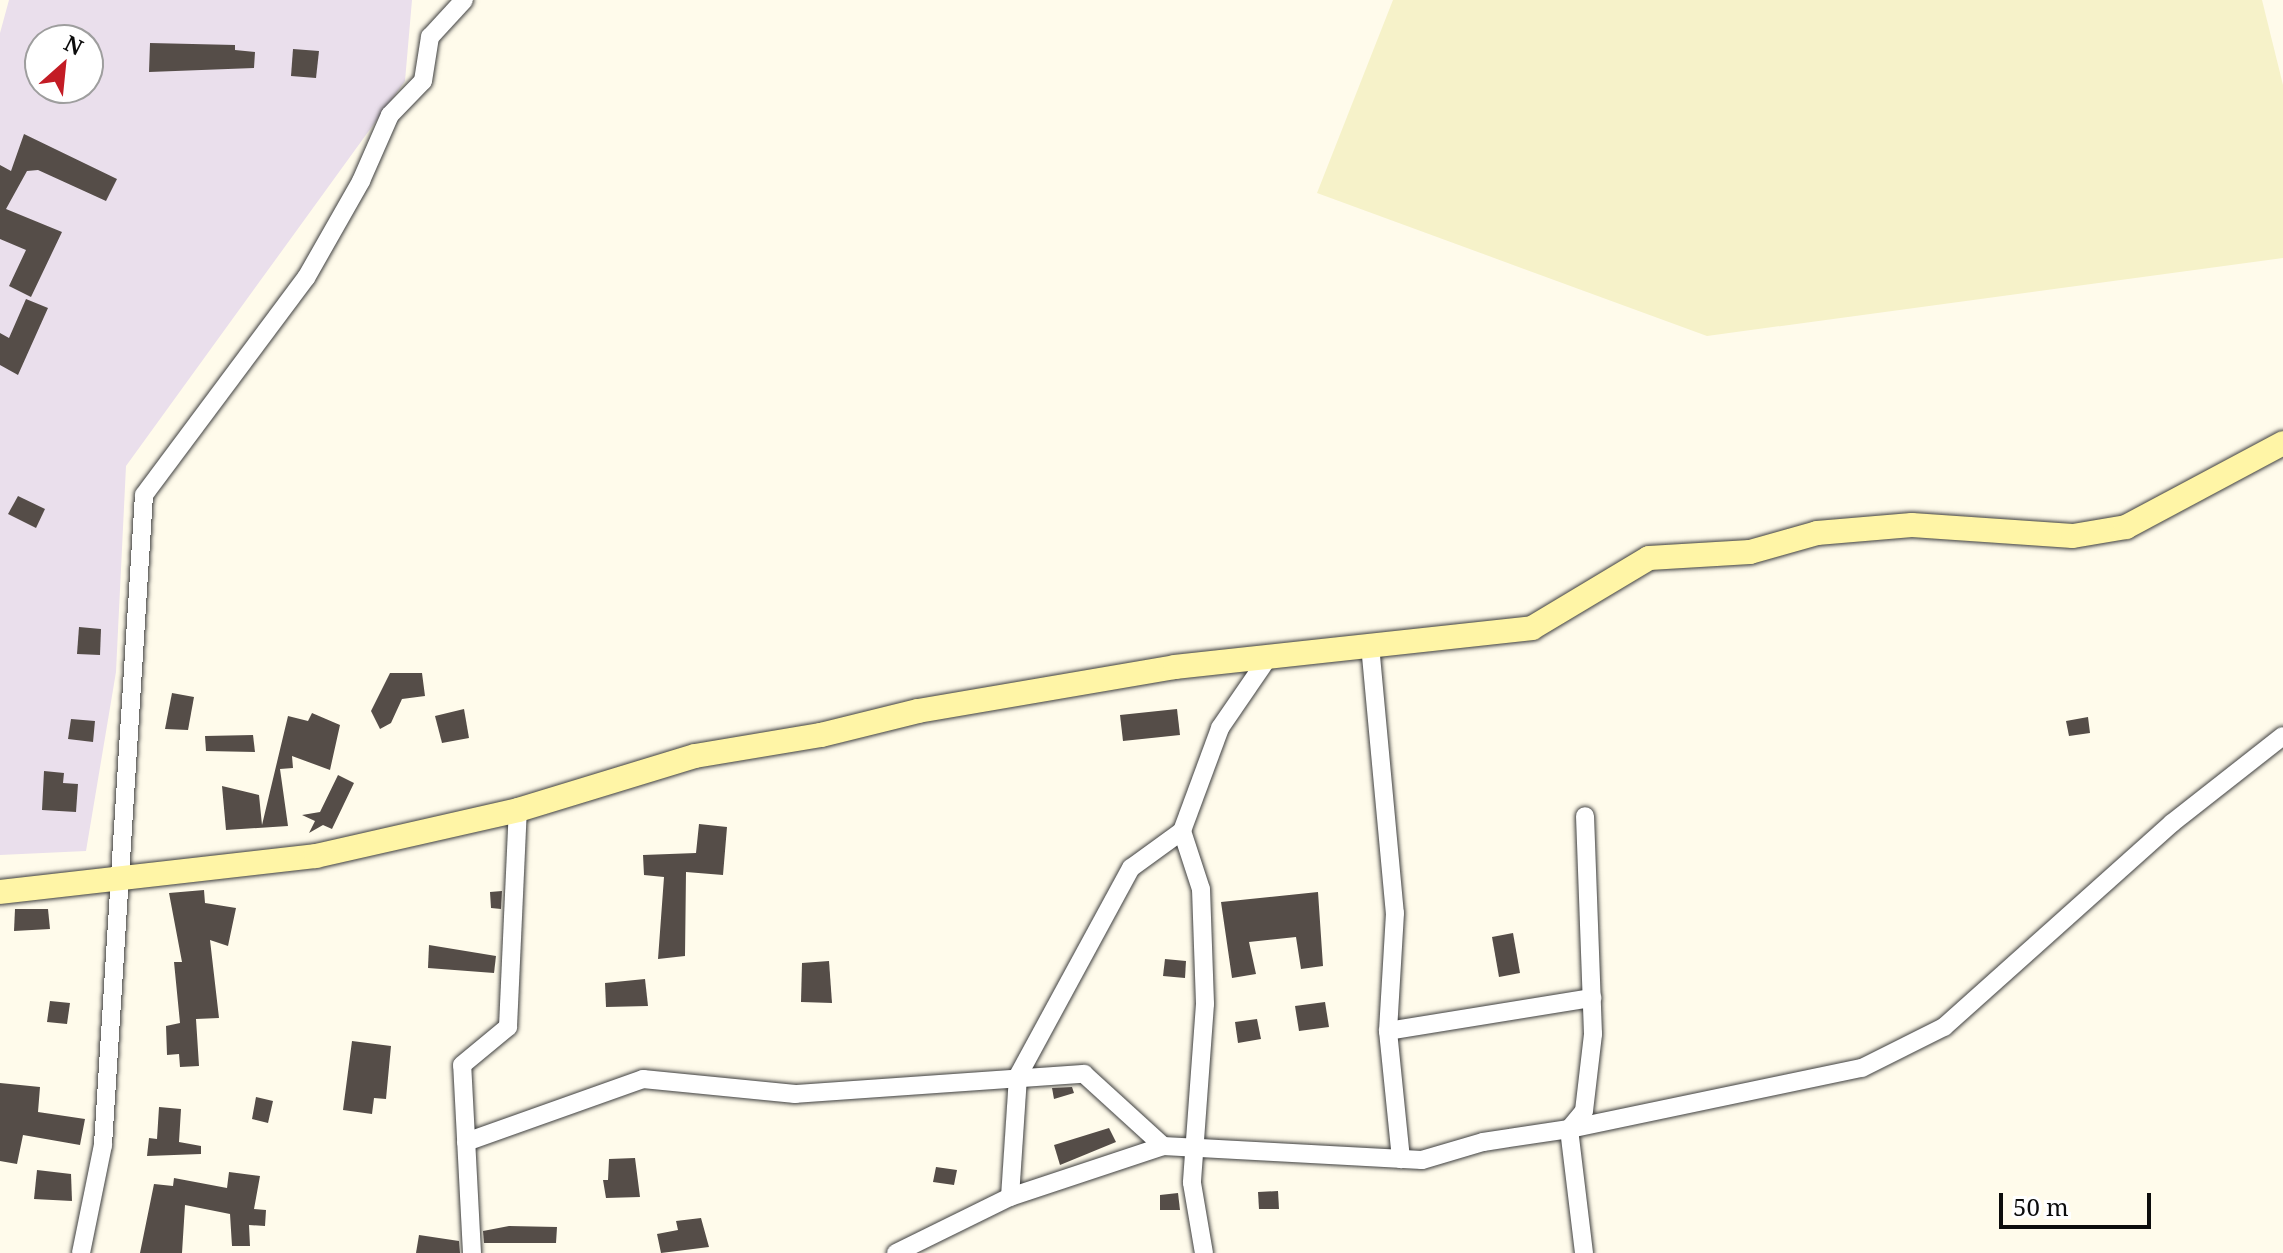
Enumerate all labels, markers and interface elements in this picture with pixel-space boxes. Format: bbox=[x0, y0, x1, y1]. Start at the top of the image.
north arrow bbox=[24, 24, 104, 104]
text: N bbox=[59, 27, 89, 62]
scale bar bbox=[2003, 1177, 2155, 1227]
text: 50 m bbox=[2013, 1190, 2069, 1223]

